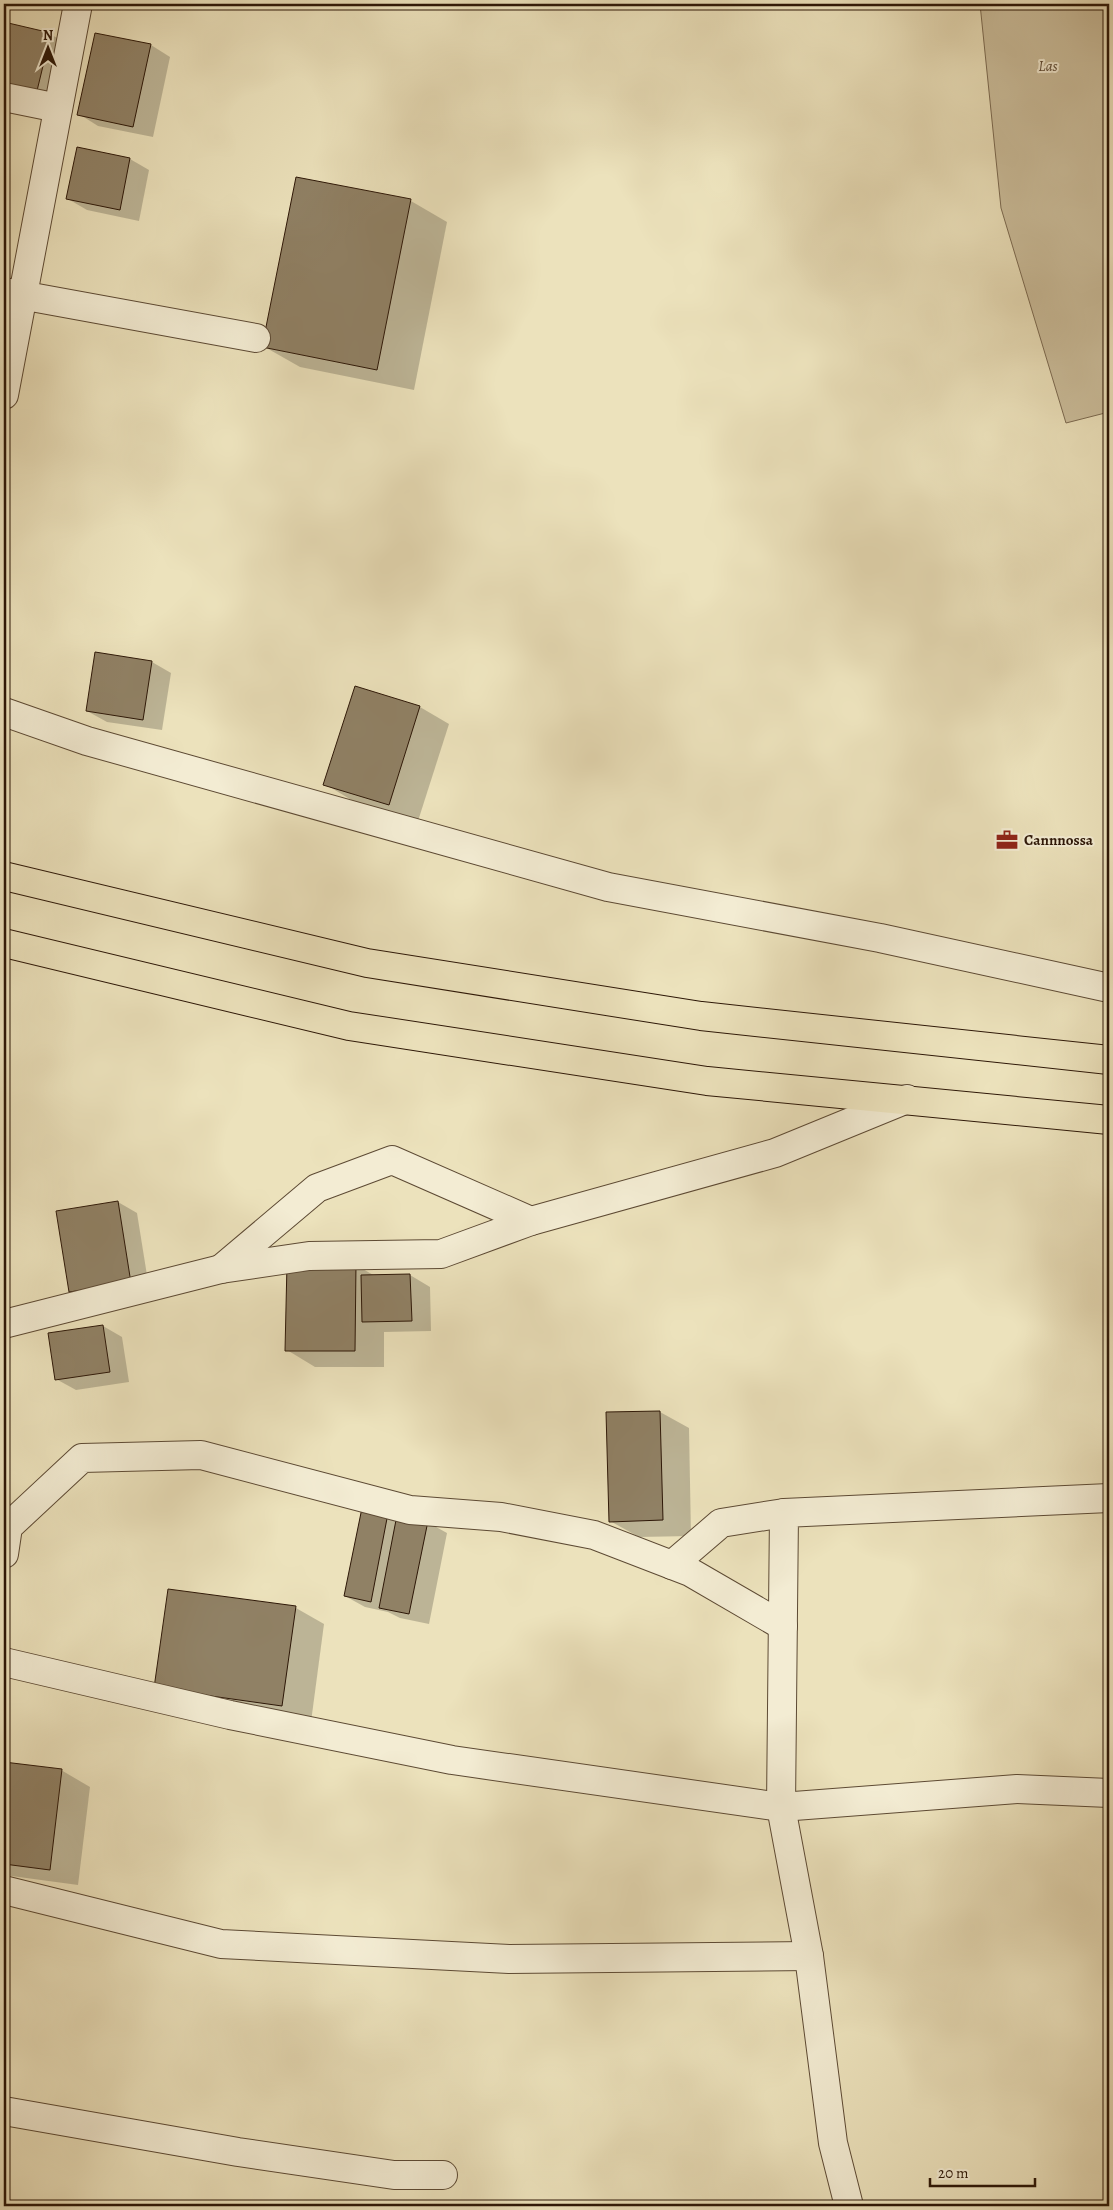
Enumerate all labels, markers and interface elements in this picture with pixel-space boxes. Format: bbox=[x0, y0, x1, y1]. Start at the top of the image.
north arrow bbox=[22, 22, 72, 72]
text: N bbox=[43, 26, 53, 45]
park label: Las bbox=[1038, 56, 1058, 76]
office icon: Cannnossa bbox=[994, 827, 1020, 853]
place label: Cannnossa bbox=[1024, 830, 1094, 850]
scale bar bbox=[930, 2155, 1036, 2187]
text: 20 m bbox=[938, 2163, 969, 2183]

